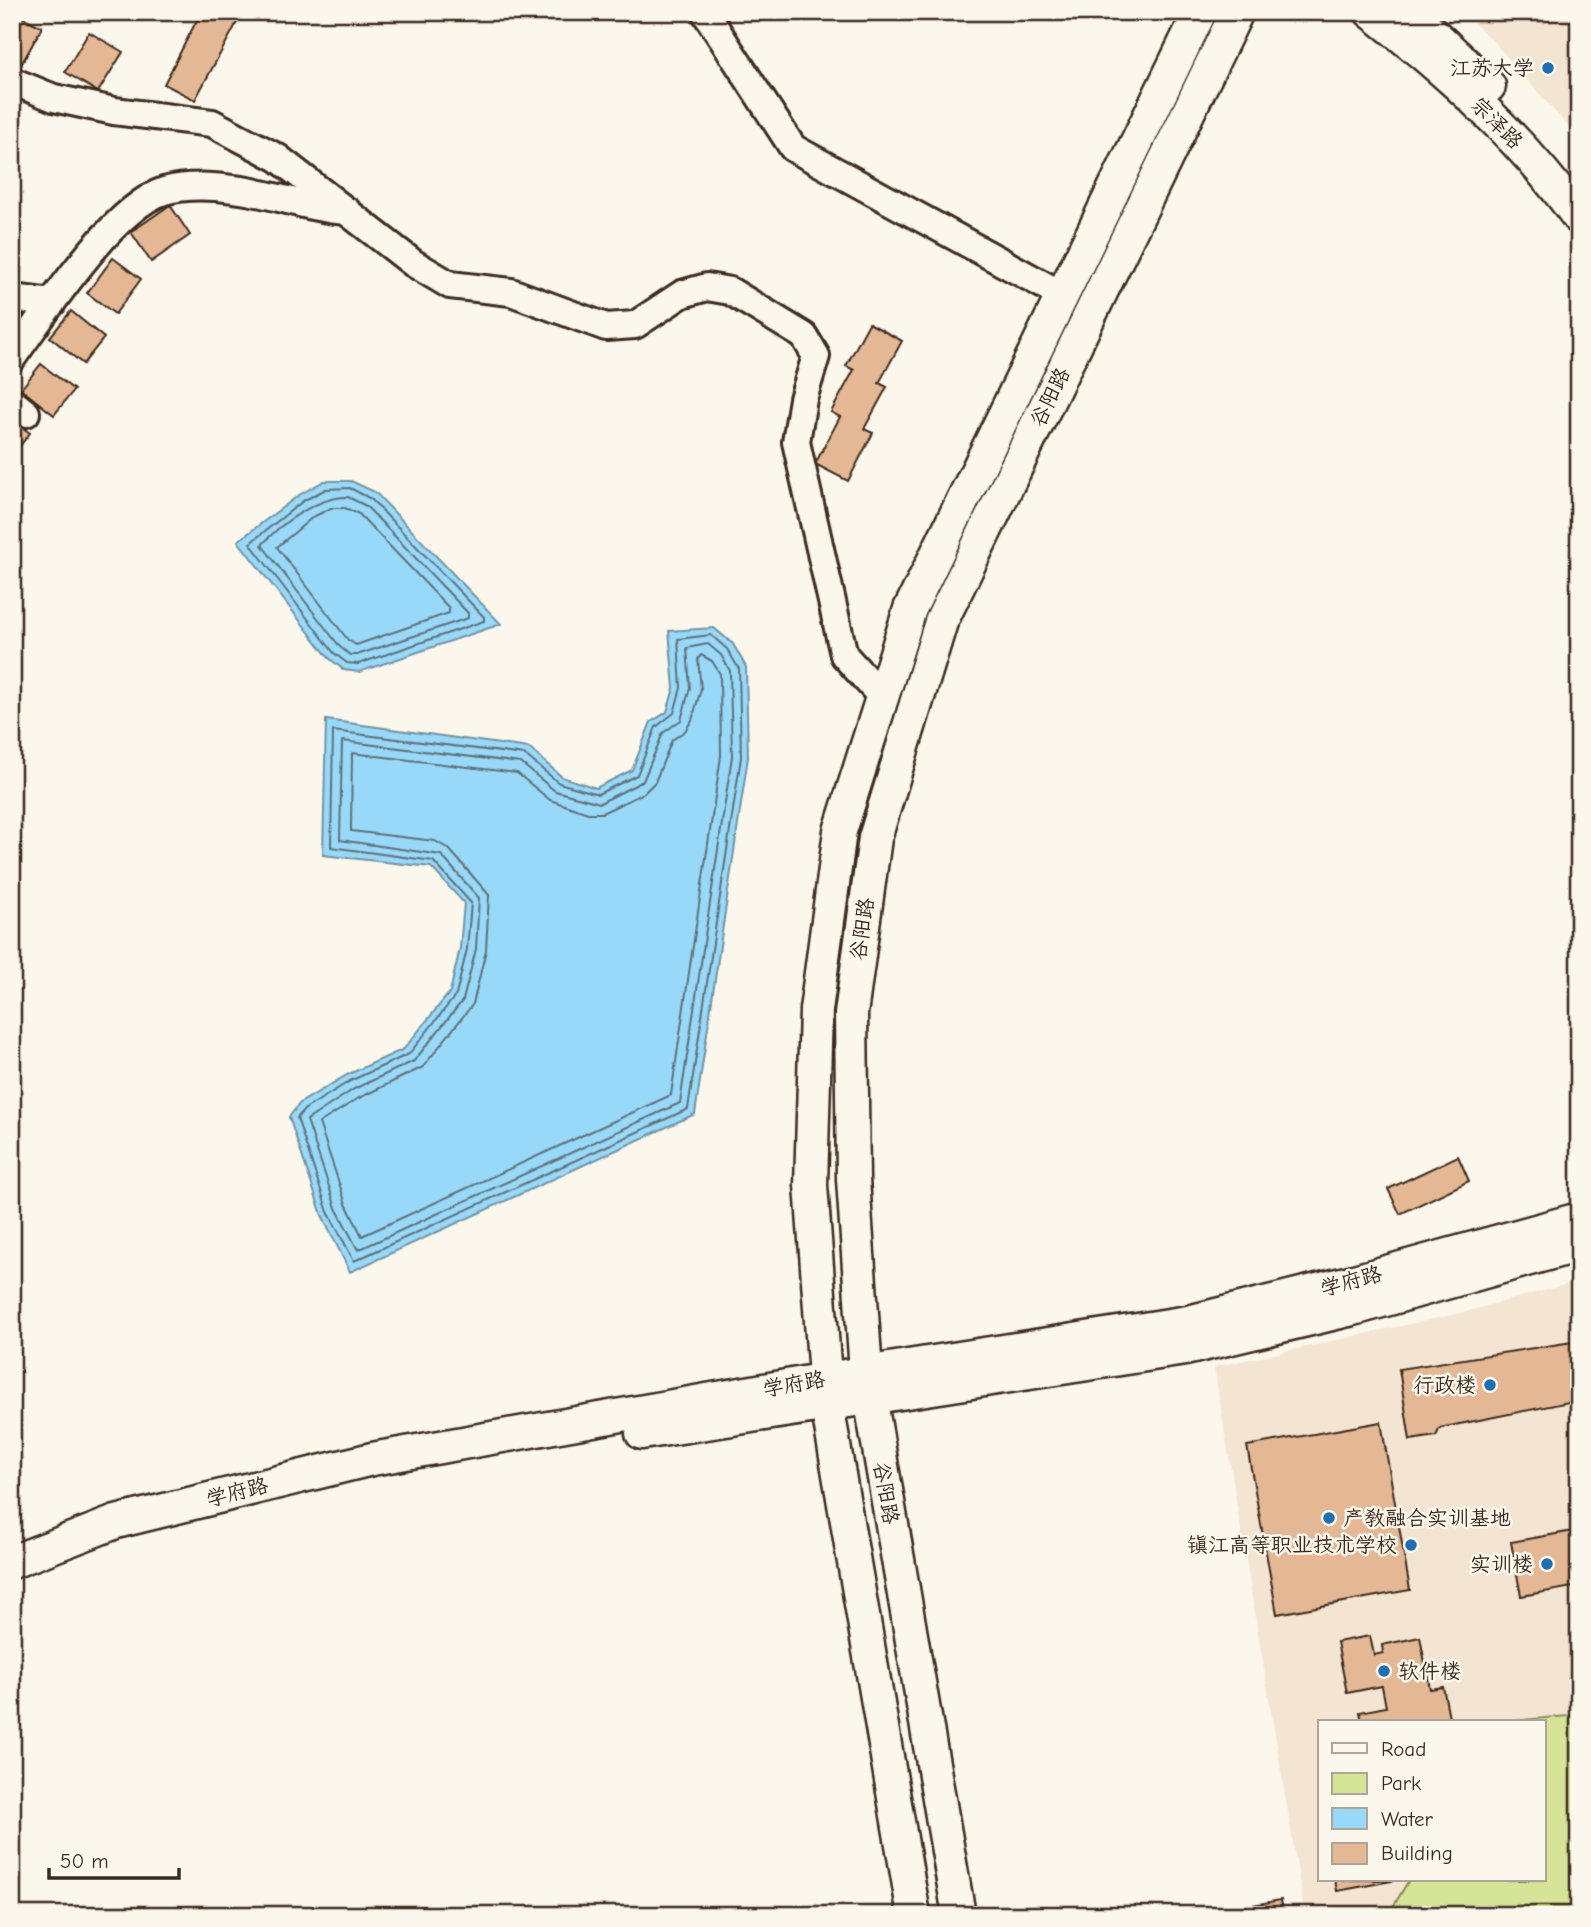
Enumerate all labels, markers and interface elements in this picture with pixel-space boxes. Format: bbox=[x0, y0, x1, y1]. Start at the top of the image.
place label: 江苏大学 bbox=[1450, 56, 1534, 80]
marker: 江苏大学 bbox=[1540, 60, 1556, 76]
street label: 宗泽路 bbox=[1466, 92, 1528, 154]
street label: 谷阳路 bbox=[1025, 363, 1075, 431]
street label: 谷阳路 bbox=[846, 896, 878, 962]
street label: 学府路 bbox=[1317, 1261, 1385, 1301]
street label: 学府路 bbox=[761, 1367, 827, 1401]
place label: 行政楼 bbox=[1413, 1373, 1476, 1397]
marker: 行政楼 bbox=[1482, 1377, 1498, 1393]
street label: 谷阳路 bbox=[869, 1460, 903, 1526]
street label: 学府路 bbox=[204, 1473, 270, 1511]
place label: 产教融合实训基地 bbox=[1343, 1506, 1511, 1530]
marker: 产教融合实训基地 bbox=[1321, 1510, 1337, 1526]
place label: 镇江高等职业技术学校 bbox=[1187, 1533, 1397, 1557]
marker: 镇江高等职业技术学校 bbox=[1403, 1537, 1419, 1553]
place label: 实训楼 bbox=[1470, 1552, 1533, 1576]
marker: 实训楼 bbox=[1539, 1556, 1555, 1572]
place label: 软件楼 bbox=[1398, 1659, 1461, 1683]
marker: 软件楼 bbox=[1376, 1663, 1392, 1679]
legend bbox=[1318, 1720, 1546, 1882]
text: Road bbox=[1381, 1737, 1426, 1761]
text: Park bbox=[1381, 1771, 1421, 1795]
text: Water bbox=[1381, 1807, 1434, 1831]
scale bar bbox=[49, 1836, 178, 1880]
text: Building bbox=[1381, 1841, 1453, 1865]
text: 50 m bbox=[60, 1849, 109, 1873]

